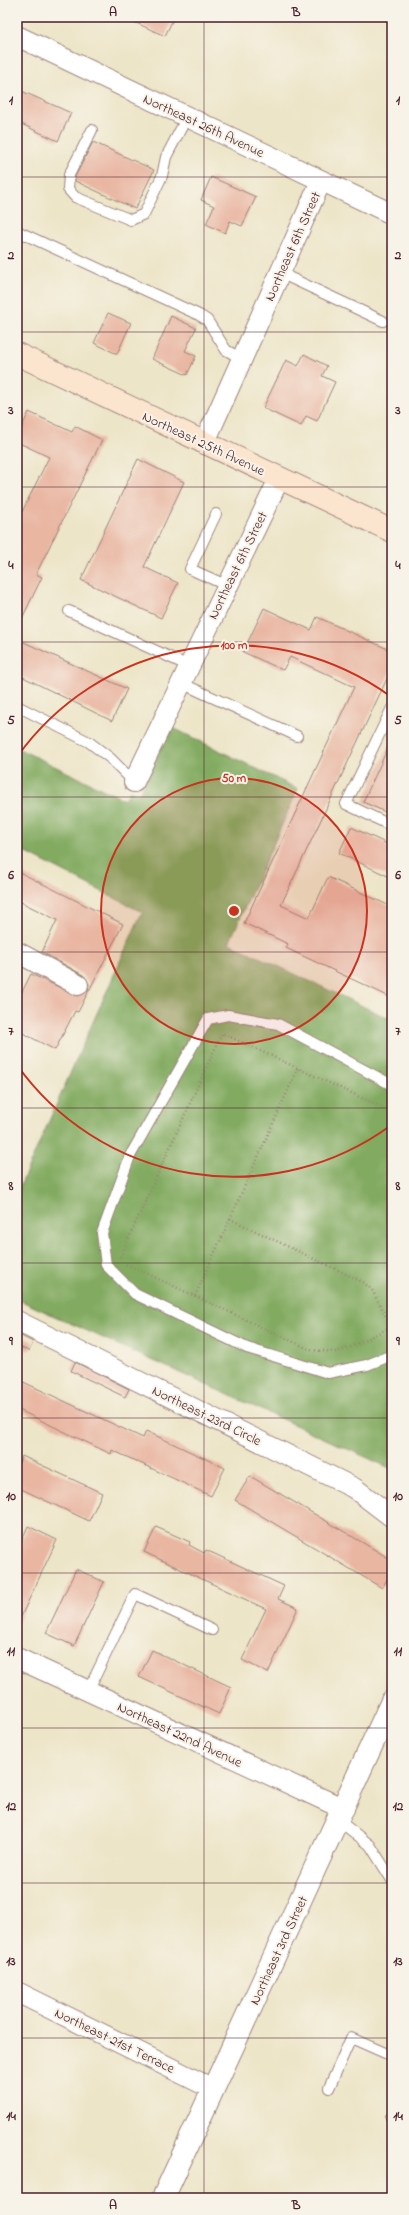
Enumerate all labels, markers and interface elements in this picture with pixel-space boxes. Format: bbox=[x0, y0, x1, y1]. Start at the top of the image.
text: A bbox=[109, 3, 117, 22]
text: B bbox=[291, 3, 301, 22]
street label: Northeast 26th Avenue bbox=[139, 89, 268, 164]
text: 1 bbox=[9, 91, 14, 110]
text: 1 bbox=[396, 91, 401, 110]
street label: Northeast 6th Street bbox=[260, 188, 327, 305]
text: 2 bbox=[7, 246, 15, 265]
text: 2 bbox=[394, 246, 402, 265]
text: 3 bbox=[7, 401, 14, 420]
text: 3 bbox=[394, 401, 401, 420]
street label: Northeast 25th Avenue bbox=[139, 407, 269, 482]
street label: Northeast 6th Street bbox=[203, 508, 274, 623]
text: 4 bbox=[7, 556, 14, 575]
text: 4 bbox=[394, 556, 401, 575]
text: 100 m bbox=[221, 637, 248, 655]
text: 5 bbox=[7, 711, 15, 730]
text: 5 bbox=[394, 711, 402, 730]
text: 50 m bbox=[222, 770, 247, 788]
text: 6 bbox=[7, 866, 14, 885]
text: 6 bbox=[394, 866, 401, 885]
centre of rings bbox=[227, 904, 241, 918]
text: 7 bbox=[8, 1022, 14, 1041]
text: 7 bbox=[395, 1022, 401, 1041]
text: 8 bbox=[8, 1177, 14, 1196]
text: 8 bbox=[395, 1177, 401, 1196]
text: 9 bbox=[8, 1332, 14, 1351]
text: 9 bbox=[395, 1332, 401, 1351]
street label: Northeast 23rd Circle bbox=[148, 1381, 265, 1452]
text: 10 bbox=[6, 1487, 16, 1506]
text: 10 bbox=[393, 1487, 403, 1506]
text: 11 bbox=[7, 1642, 16, 1661]
text: 11 bbox=[394, 1642, 403, 1661]
street label: Northeast 22nd Avenue bbox=[113, 1697, 246, 1774]
text: 12 bbox=[6, 1797, 17, 1816]
text: 12 bbox=[393, 1797, 404, 1816]
street label: Northeast 3rd Street bbox=[245, 1892, 314, 2009]
text: 13 bbox=[6, 1952, 16, 1971]
text: 13 bbox=[393, 1952, 403, 1971]
street label: Northeast 21st Terrace bbox=[51, 2003, 179, 2080]
text: 14 bbox=[6, 2107, 16, 2126]
text: 14 bbox=[393, 2107, 403, 2126]
text: A bbox=[109, 2196, 117, 2215]
text: B bbox=[291, 2196, 301, 2215]

